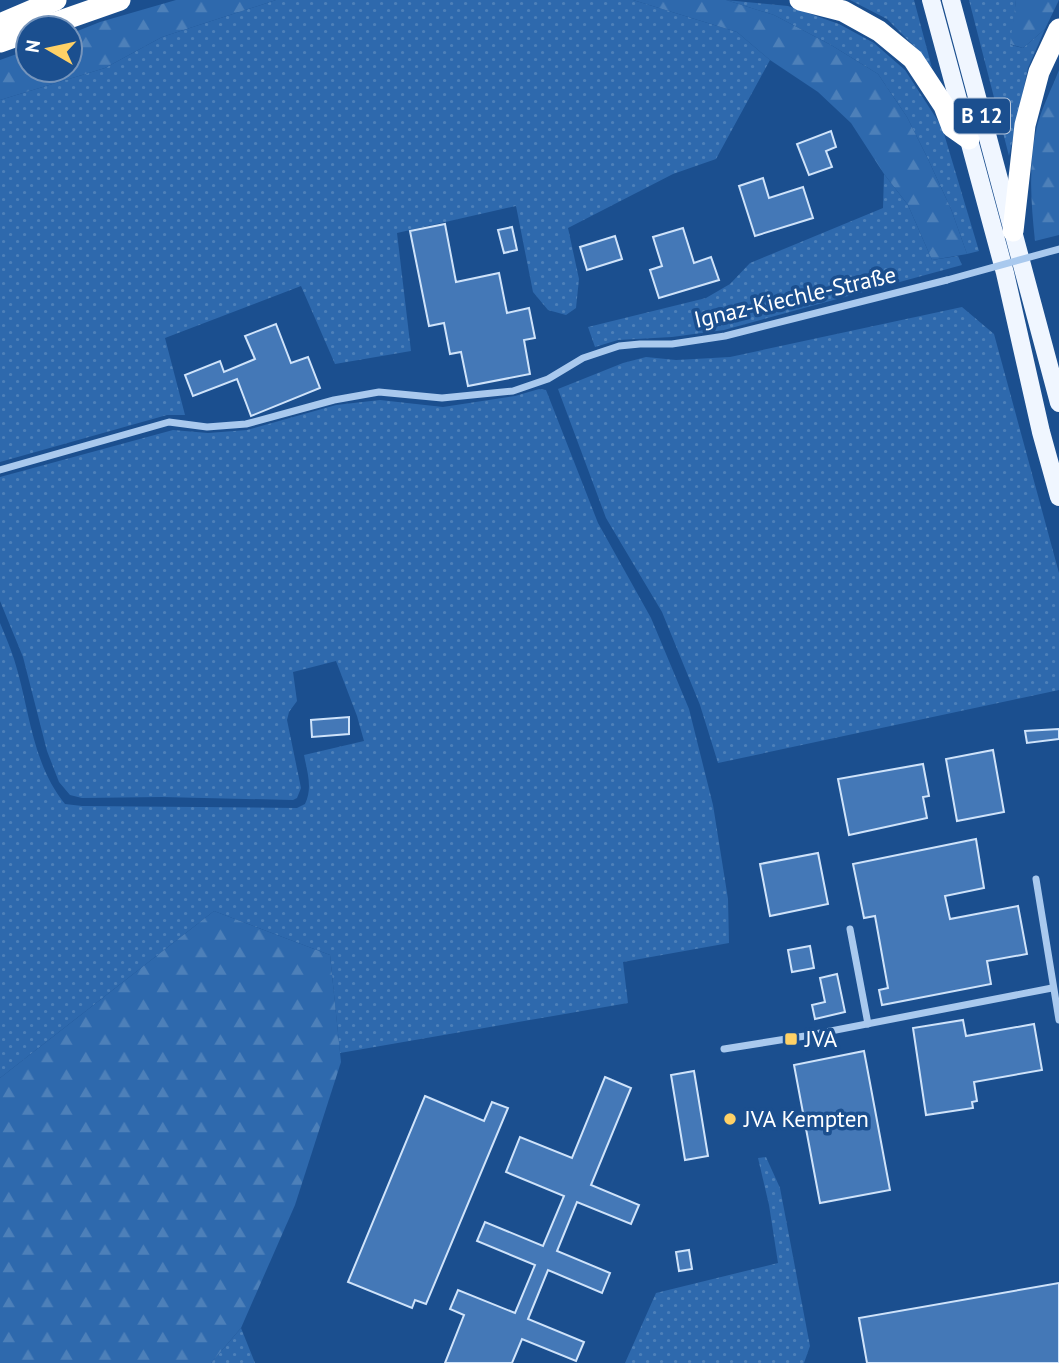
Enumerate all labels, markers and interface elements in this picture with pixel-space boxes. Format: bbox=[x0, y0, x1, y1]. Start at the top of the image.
north arrow bbox=[14, 14, 84, 84]
text: N bbox=[19, 38, 45, 54]
road number: B 12 bbox=[954, 99, 1010, 134]
street label: Ignaz-Kiechle-Straße bbox=[691, 259, 899, 334]
place label: JVA bbox=[804, 1024, 838, 1053]
marker: JVA bbox=[783, 1031, 799, 1047]
place label: JVA Kempten bbox=[743, 1104, 869, 1133]
marker: JVA Kempten bbox=[722, 1111, 738, 1127]

